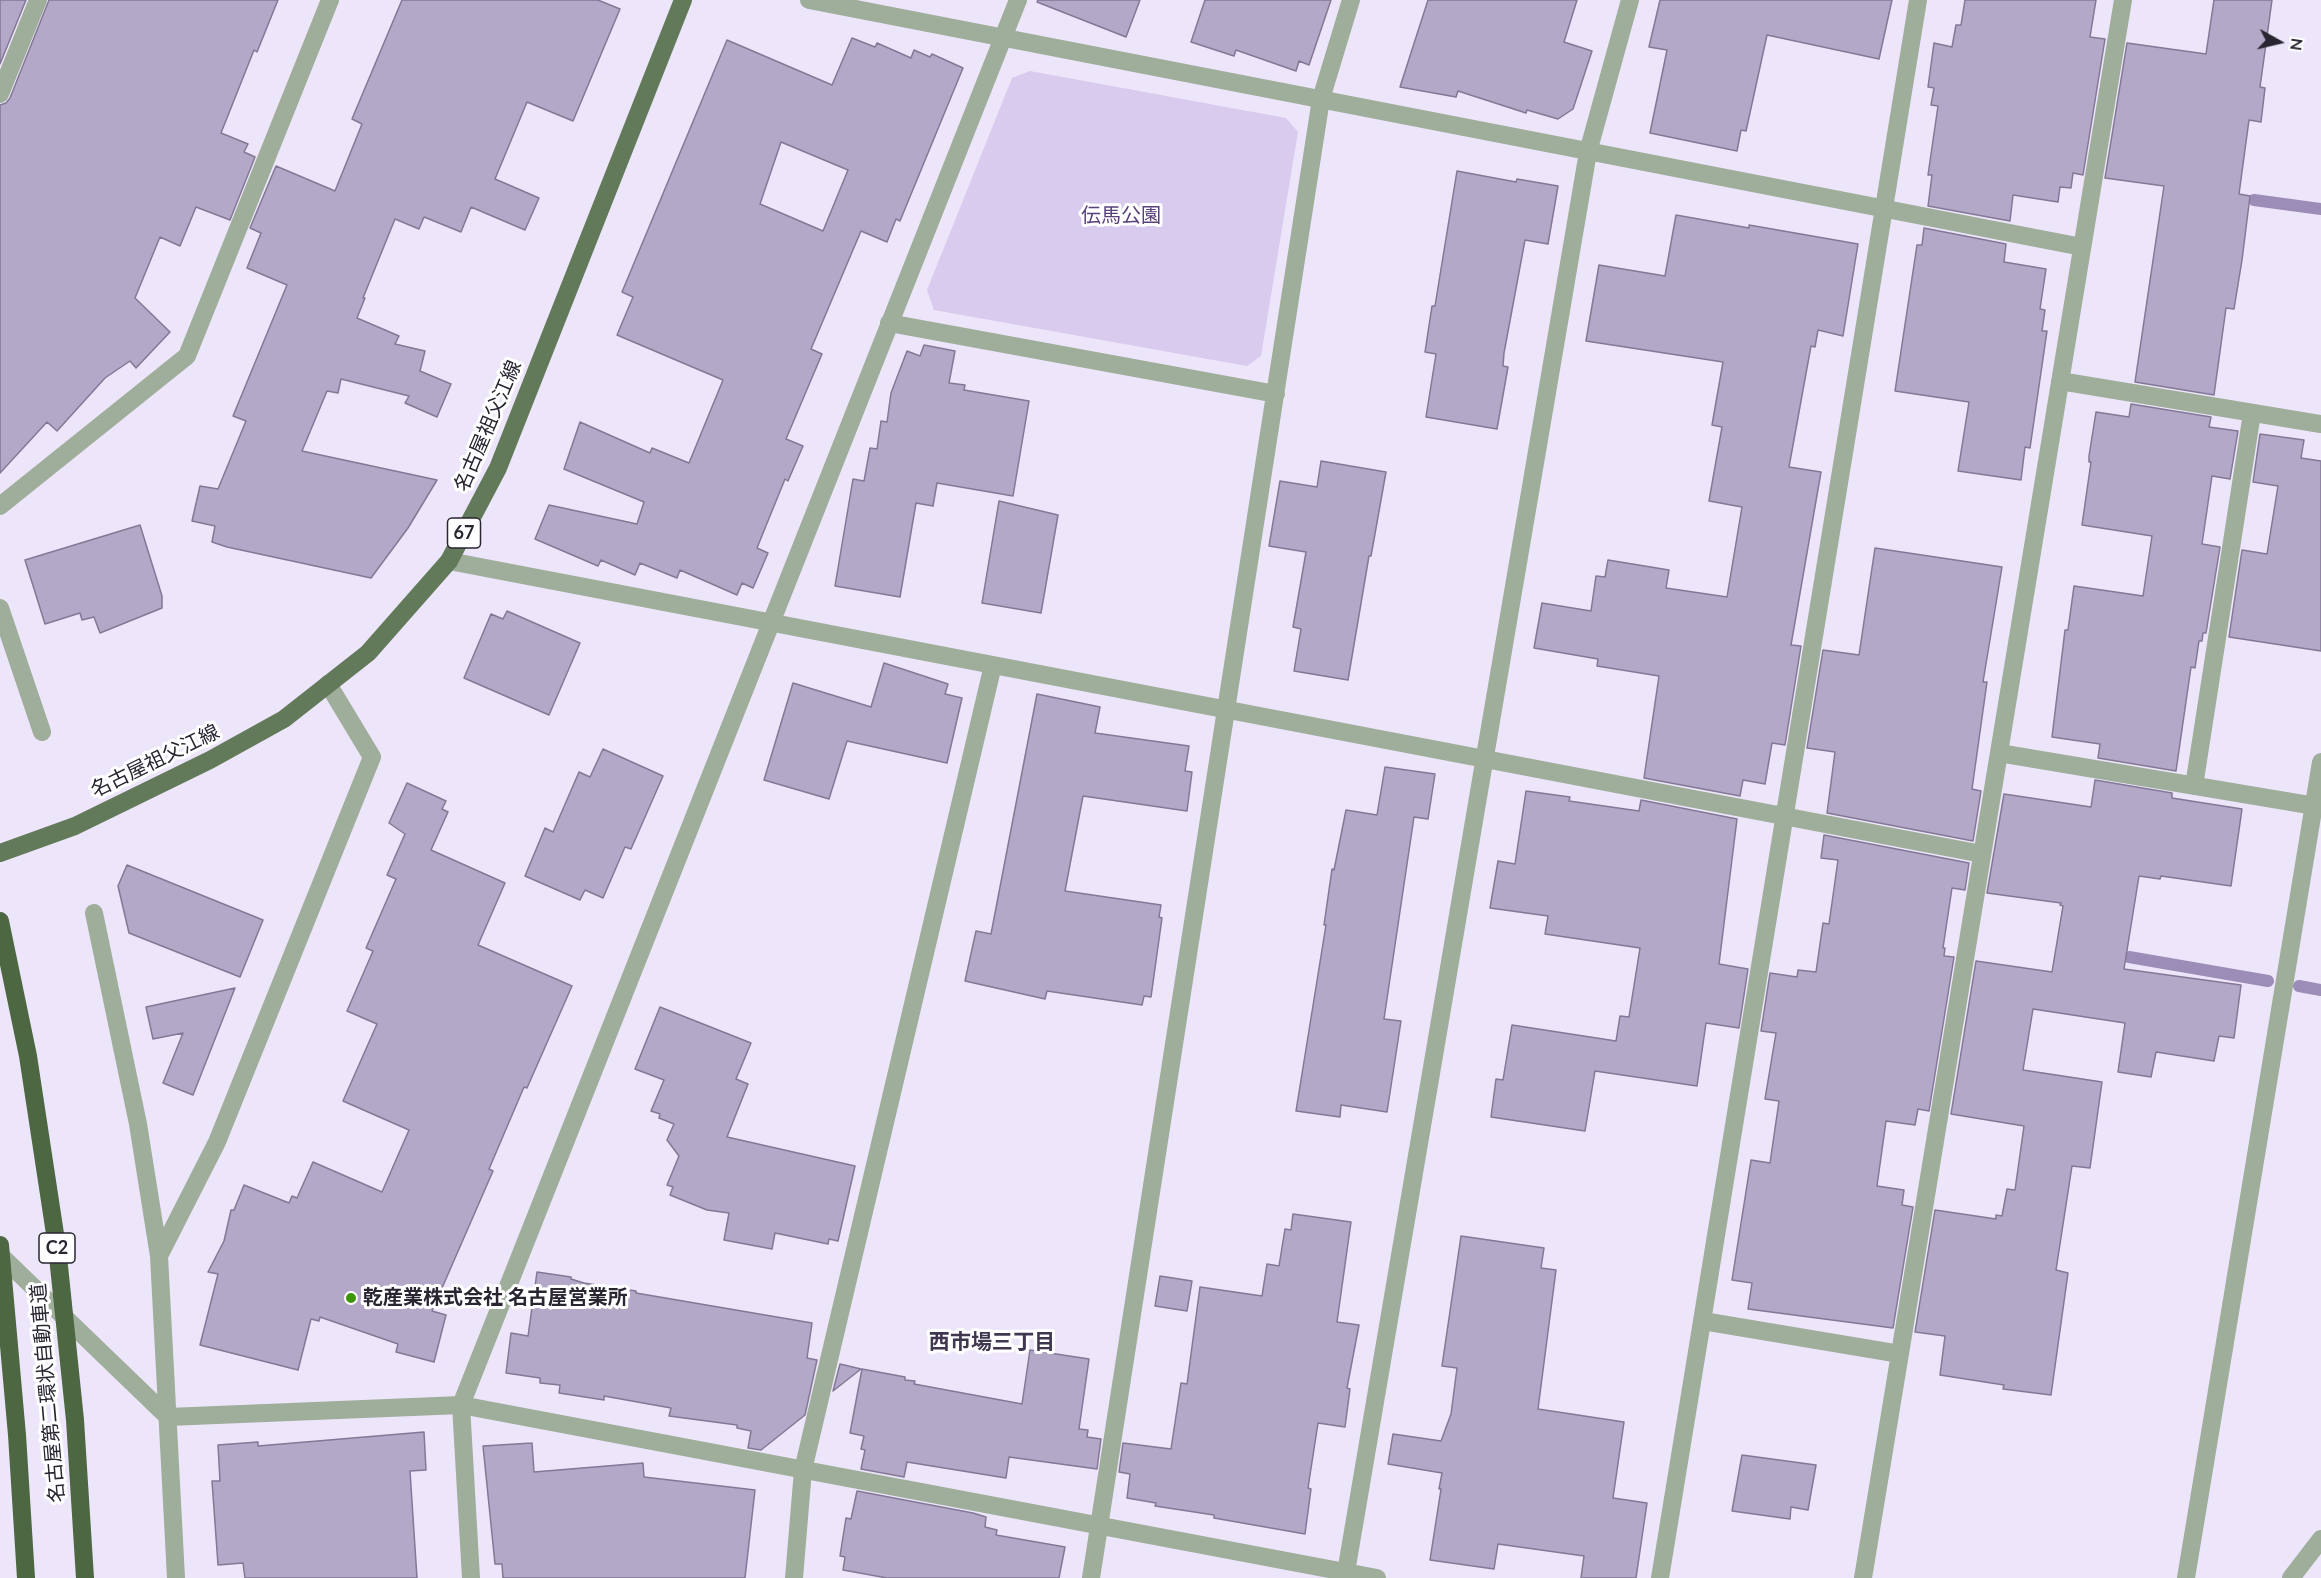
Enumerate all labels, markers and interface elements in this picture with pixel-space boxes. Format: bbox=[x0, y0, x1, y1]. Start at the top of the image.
north arrow bbox=[2249, 12, 2309, 72]
text: N bbox=[2287, 37, 2308, 52]
park label: 伝馬公園 bbox=[1081, 204, 1161, 228]
street label: 名古屋祖父江線 bbox=[450, 357, 526, 495]
road number: 67 bbox=[448, 518, 480, 548]
street label: 名古屋祖父江線 bbox=[87, 720, 223, 802]
road number: C2 bbox=[39, 1233, 75, 1263]
street label: 名古屋第二環状自動車道 bbox=[26, 1282, 70, 1504]
place label: 乾産業株式会社 名古屋営業所 bbox=[363, 1286, 628, 1310]
marker: 乾産業株式会社 名古屋営業所 bbox=[344, 1291, 358, 1305]
district label: 西市場三丁目 bbox=[929, 1329, 1055, 1355]

